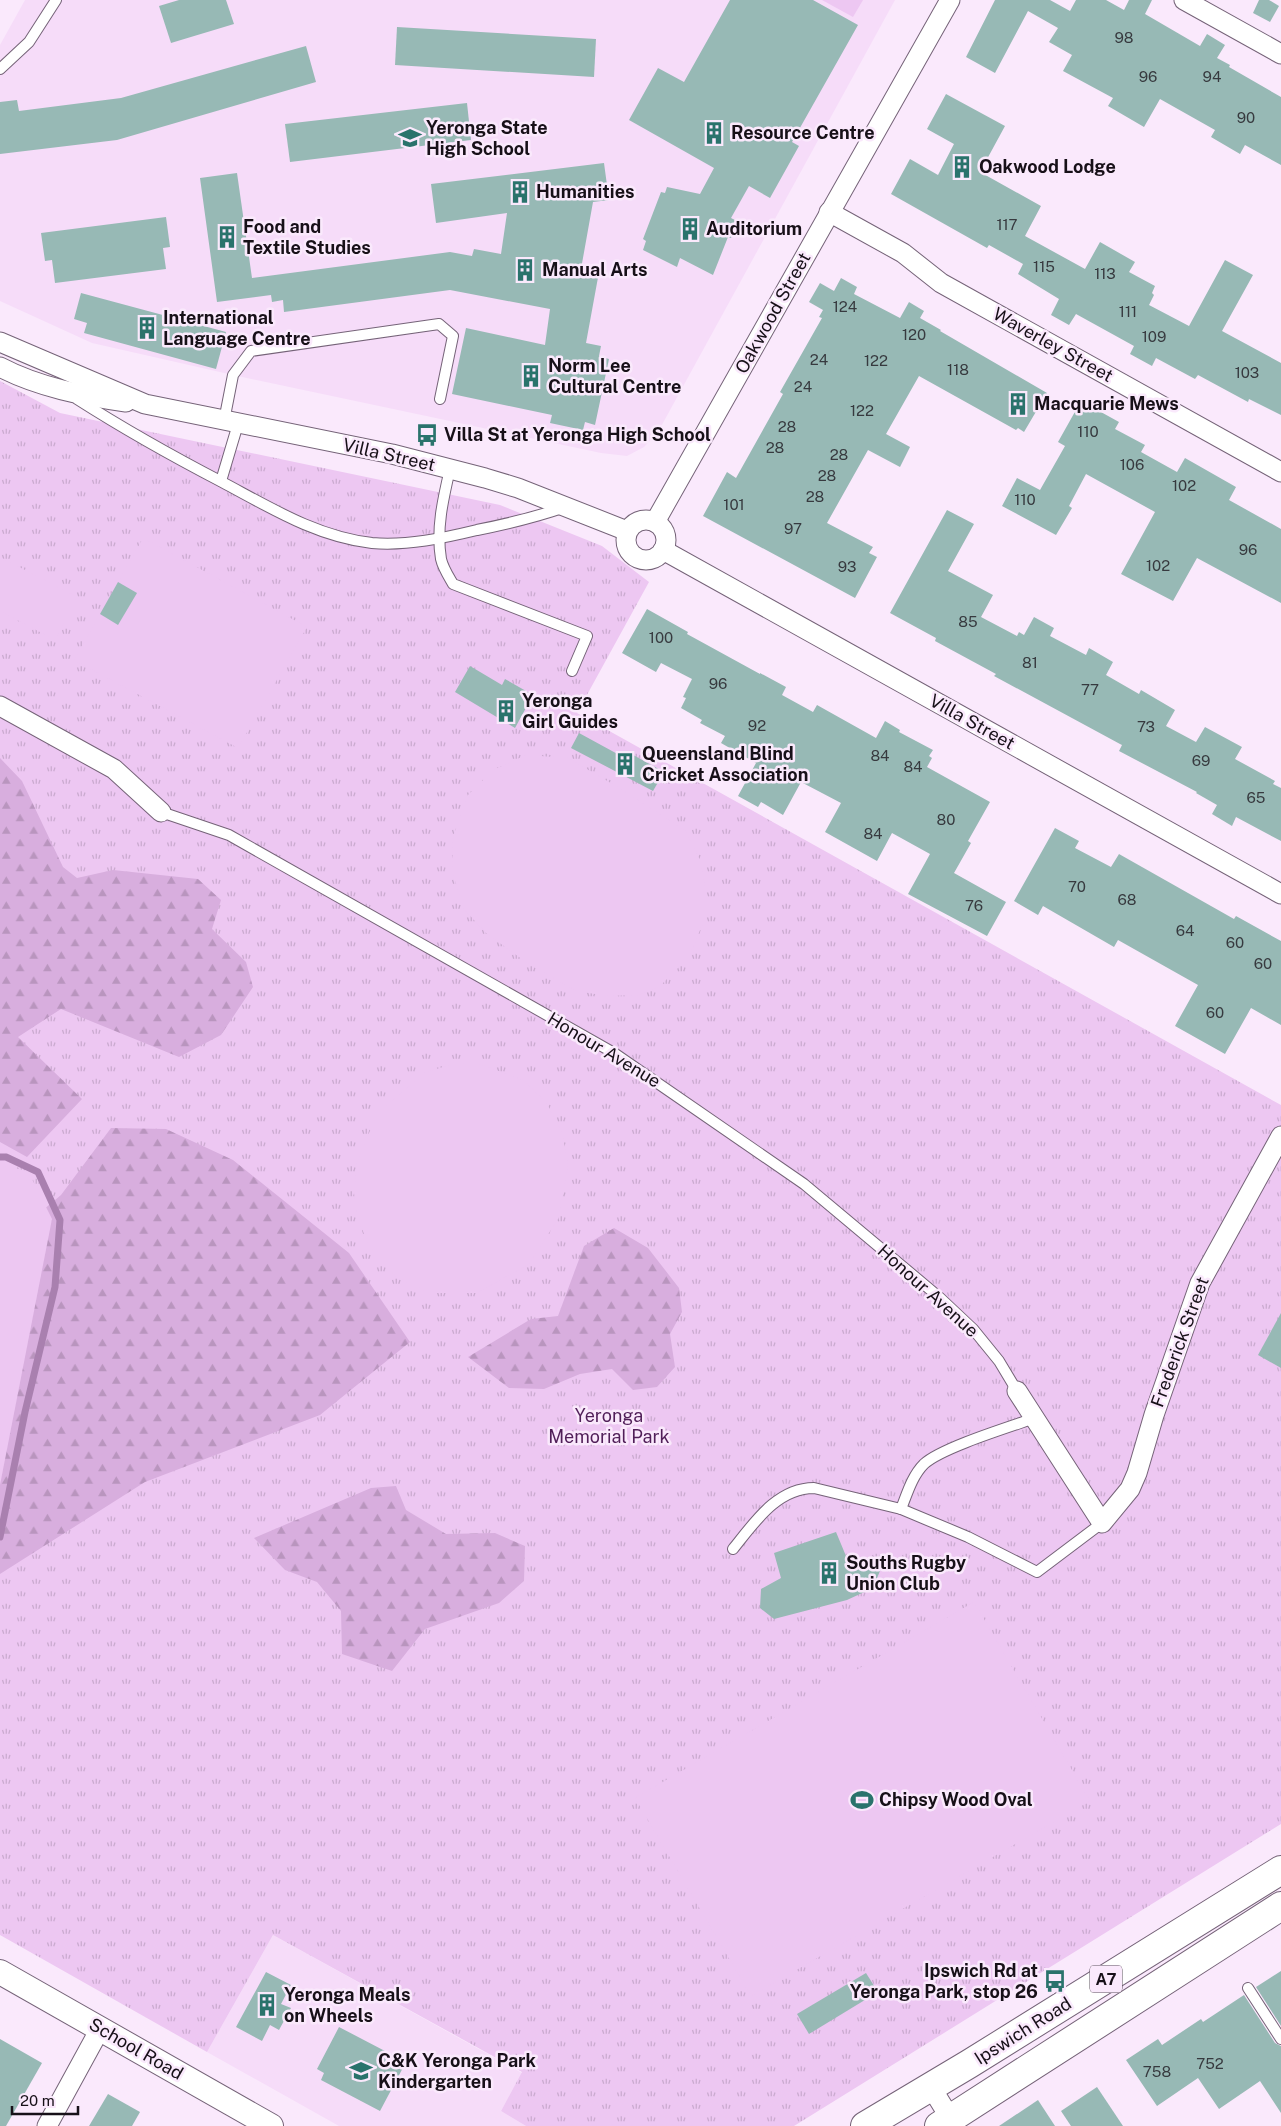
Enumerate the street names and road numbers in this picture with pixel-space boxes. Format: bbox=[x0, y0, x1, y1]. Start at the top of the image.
street label: Oakwood Street bbox=[731, 249, 815, 377]
street label: Waverley Street bbox=[990, 303, 1117, 386]
street label: Villa Street bbox=[341, 434, 437, 475]
street label: Villa Street bbox=[926, 690, 1019, 754]
street label: Honour Avenue bbox=[544, 1008, 665, 1092]
street label: Honour Avenue bbox=[874, 1240, 983, 1341]
street label: Frederick Street bbox=[1146, 1274, 1213, 1410]
road number: A7 bbox=[1090, 1966, 1122, 1992]
street label: Ipswich Road bbox=[970, 1992, 1075, 2069]
street label: School Road bbox=[86, 2013, 187, 2084]

